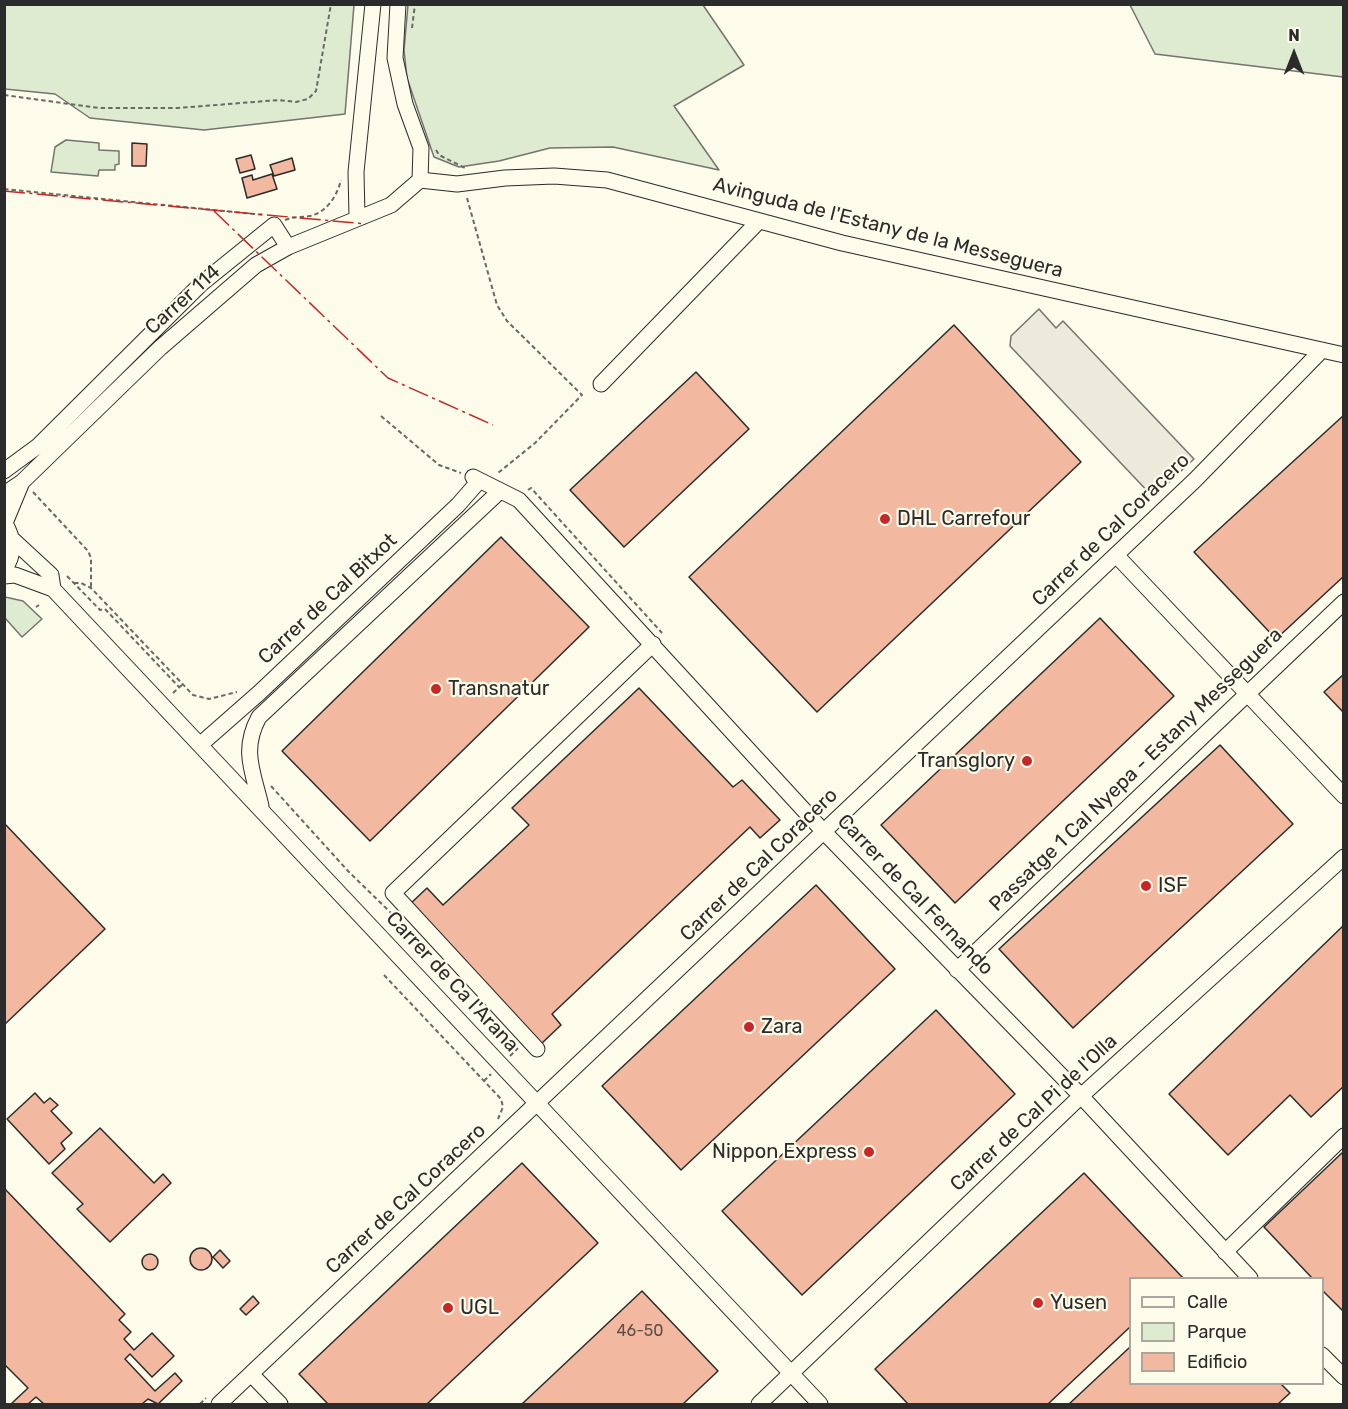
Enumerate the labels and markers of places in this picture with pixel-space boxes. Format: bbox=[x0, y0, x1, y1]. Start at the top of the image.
place label: DHL Carrefour bbox=[897, 507, 1030, 531]
marker: DHL Carrefour bbox=[878, 512, 892, 526]
place label: Transnatur bbox=[448, 677, 549, 701]
marker: Transnatur bbox=[429, 682, 443, 696]
place label: Transglory bbox=[917, 749, 1015, 773]
marker: Transglory bbox=[1020, 754, 1034, 768]
place label: ISF bbox=[1158, 874, 1188, 898]
marker: ISF bbox=[1139, 879, 1153, 893]
place label: Zara bbox=[761, 1015, 803, 1039]
marker: Zara bbox=[742, 1020, 756, 1034]
place label: Nippon Express bbox=[712, 1140, 857, 1164]
marker: Nippon Express bbox=[862, 1145, 876, 1159]
place label: Yusen bbox=[1050, 1291, 1107, 1315]
place label: UGL bbox=[460, 1296, 499, 1320]
marker: Yusen bbox=[1031, 1296, 1045, 1310]
marker: UGL bbox=[441, 1301, 455, 1315]

